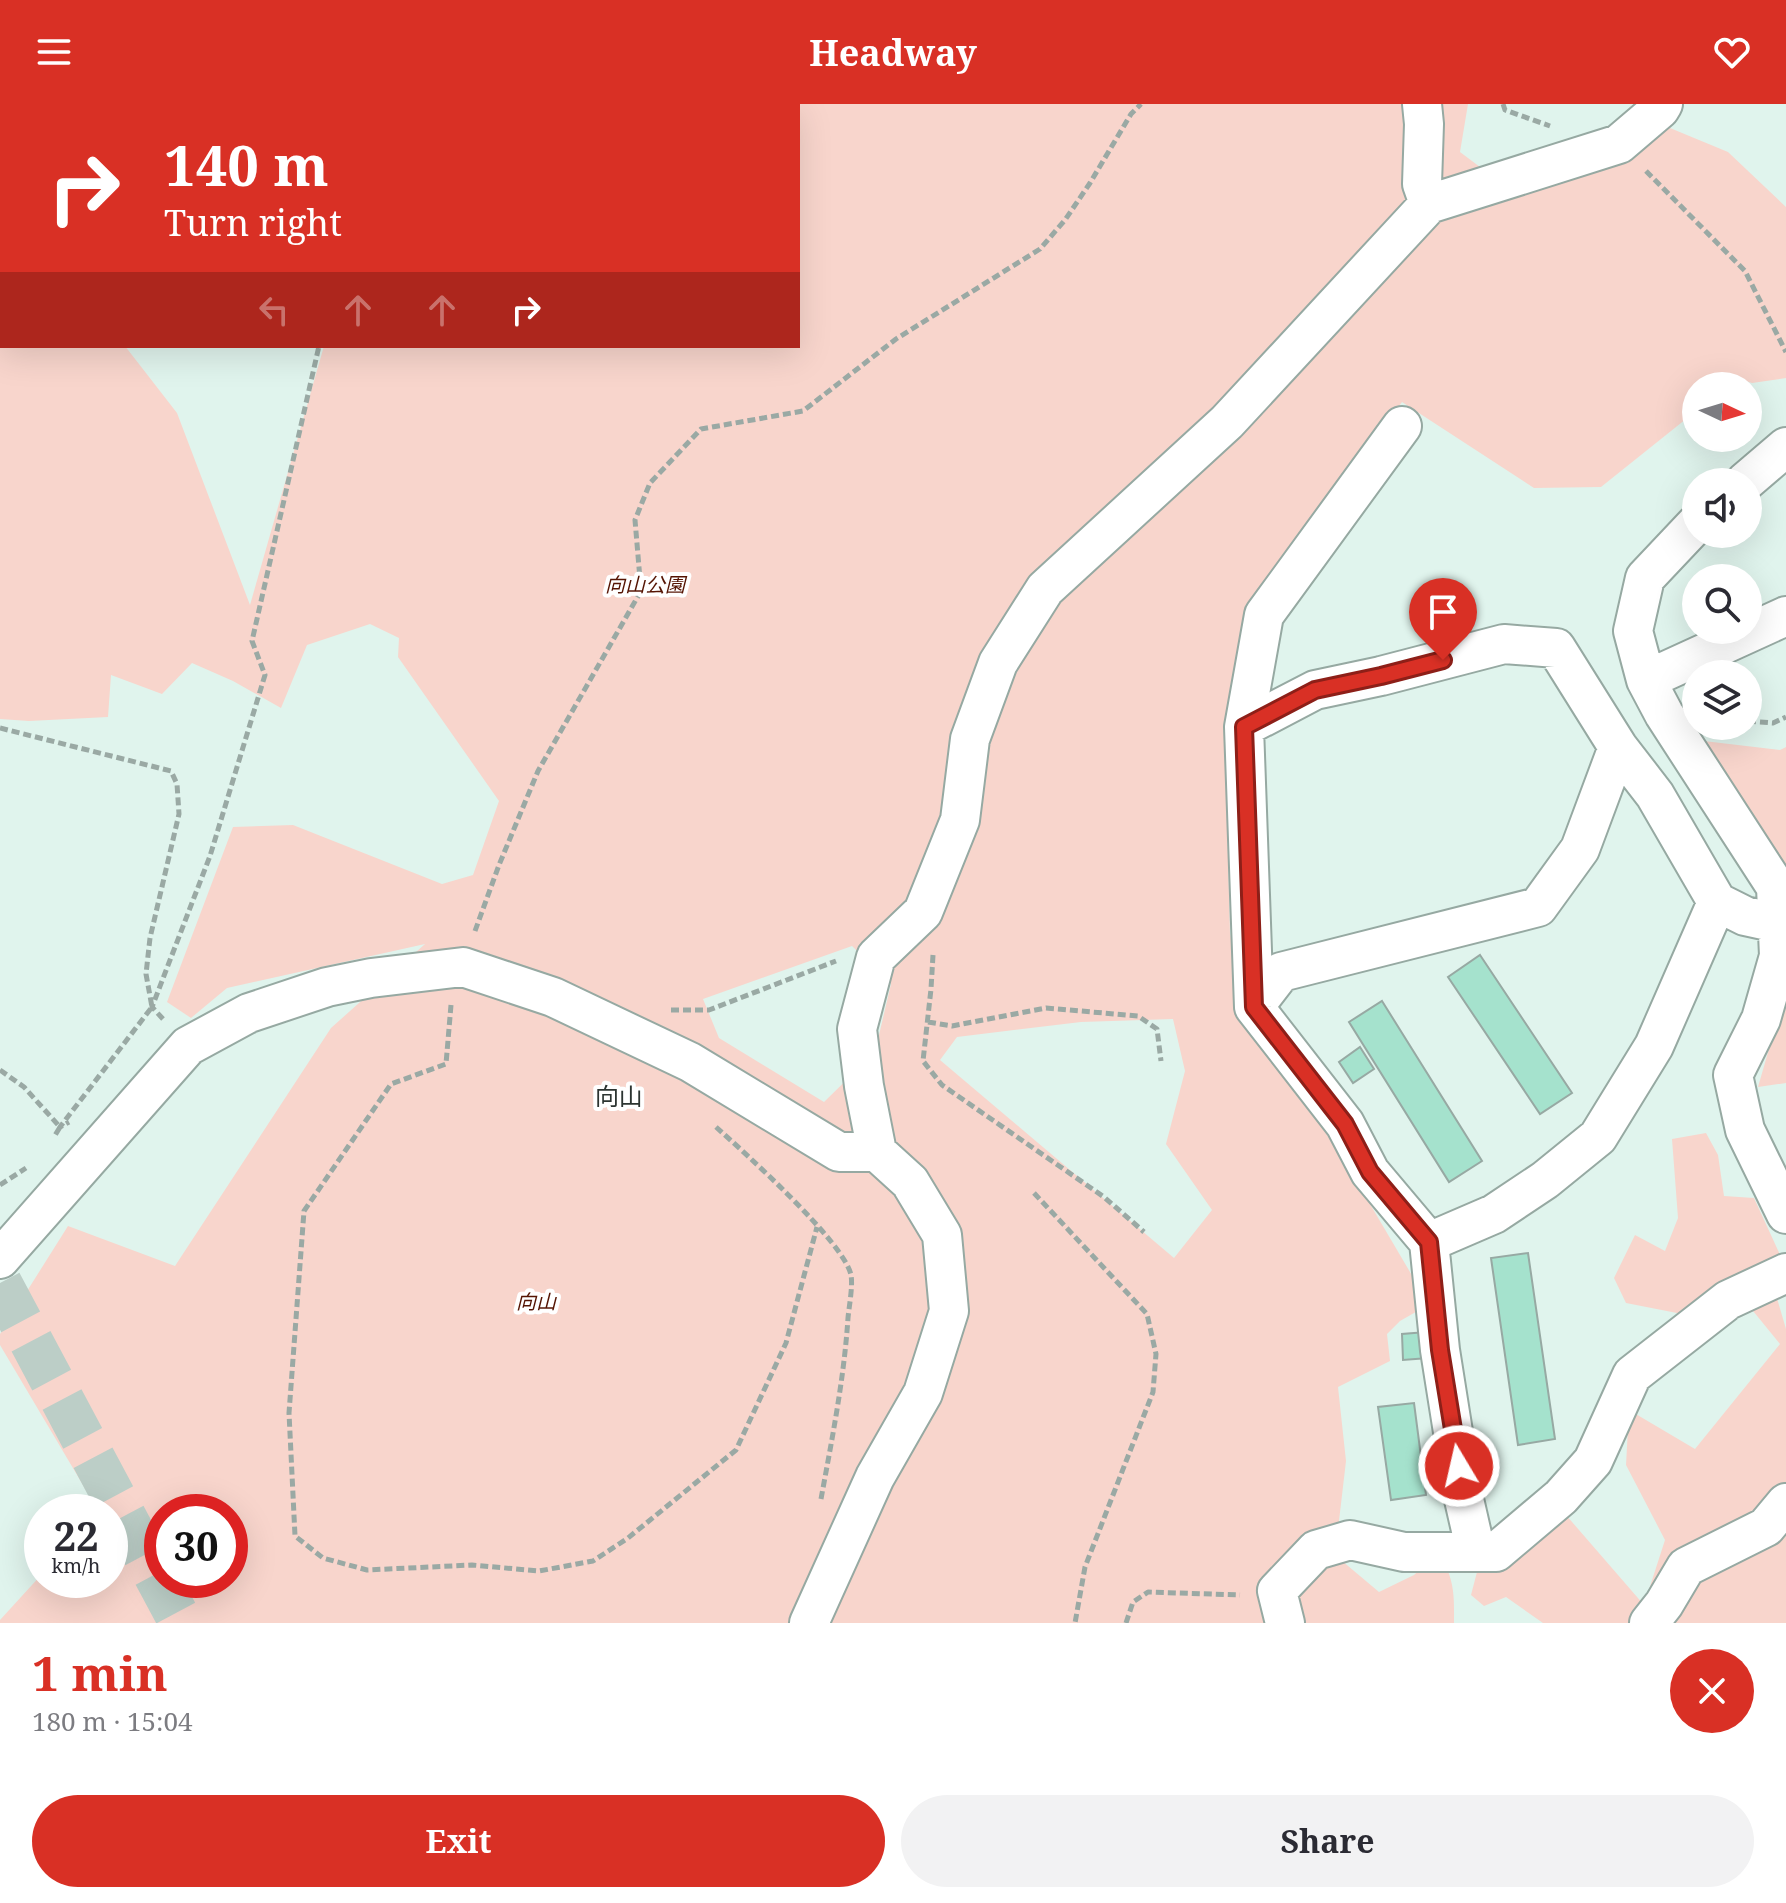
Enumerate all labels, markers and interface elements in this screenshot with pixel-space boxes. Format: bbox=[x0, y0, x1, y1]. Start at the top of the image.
text: Headway bbox=[809, 28, 977, 77]
icon: menu bbox=[32, 30, 76, 74]
icon: heart bbox=[1710, 30, 1754, 74]
text: 140 m bbox=[164, 126, 329, 202]
icon: right bbox=[32, 136, 136, 240]
text: Turn right bbox=[164, 198, 342, 247]
icon: left bbox=[252, 288, 296, 332]
icon: ahead bbox=[336, 288, 380, 332]
icon: ahead bbox=[420, 288, 464, 332]
icon: right bbox=[504, 288, 548, 332]
north arrow bbox=[1682, 372, 1762, 452]
map controls bbox=[1682, 372, 1762, 740]
button: sound bbox=[1682, 468, 1762, 548]
button: search bbox=[1682, 564, 1762, 644]
park label: 向山公園 bbox=[605, 571, 688, 598]
pin bbox=[1409, 578, 1477, 660]
icon: arrive bbox=[1421, 590, 1465, 634]
button: layers bbox=[1682, 660, 1762, 740]
district label: 向山 bbox=[595, 1079, 643, 1112]
park label: 向山 bbox=[516, 1288, 557, 1315]
position arrow bbox=[1417, 1424, 1501, 1508]
speed limit sign: 30 bbox=[144, 1494, 248, 1598]
text: 22 bbox=[53, 1508, 99, 1563]
text: km/h bbox=[51, 1552, 101, 1579]
text: 1 min bbox=[32, 1640, 168, 1705]
button: close bbox=[1670, 1649, 1754, 1733]
text: 180 m · 15:04 bbox=[32, 1703, 193, 1739]
button: Exit bbox=[32, 1795, 885, 1887]
button: Share bbox=[901, 1795, 1754, 1887]

